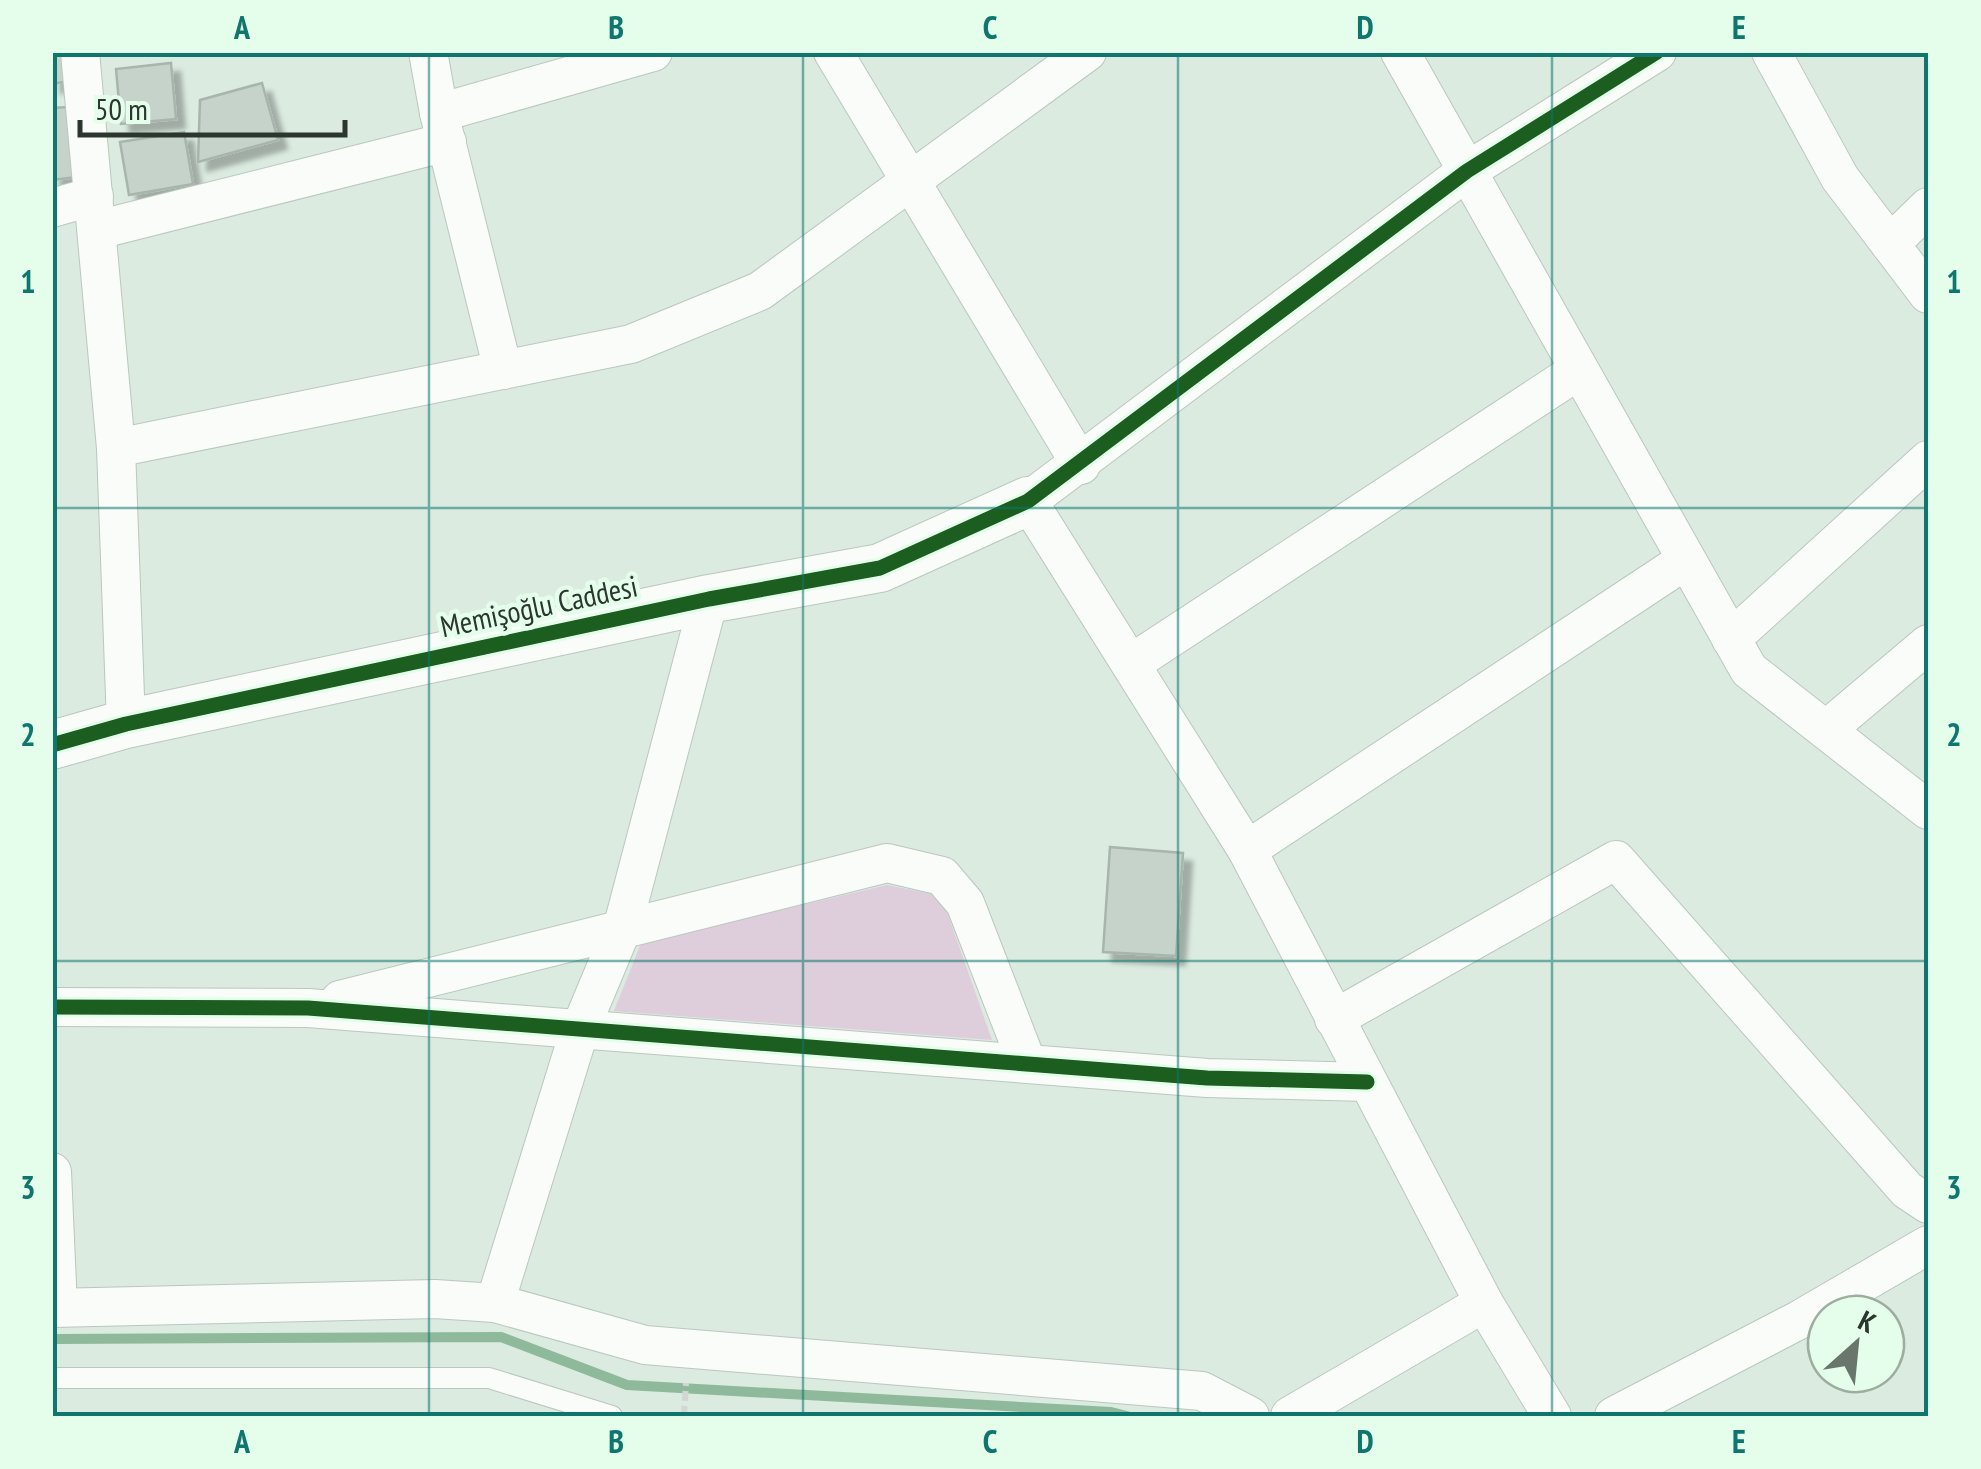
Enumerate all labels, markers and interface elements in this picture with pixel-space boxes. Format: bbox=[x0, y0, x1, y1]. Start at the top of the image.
text: A bbox=[233, 6, 251, 48]
text: B bbox=[608, 6, 624, 48]
text: C bbox=[983, 6, 998, 48]
text: D bbox=[1356, 6, 1374, 48]
text: E bbox=[1732, 6, 1746, 48]
scale bar bbox=[80, 75, 345, 137]
text: 50 m bbox=[95, 89, 148, 128]
text: 1 bbox=[20, 260, 36, 302]
text: 1 bbox=[1946, 260, 1962, 302]
street label: Memişoğlu Caddesi bbox=[437, 566, 641, 645]
text: 2 bbox=[20, 713, 36, 755]
text: 2 bbox=[1946, 713, 1962, 755]
text: 3 bbox=[20, 1166, 36, 1208]
text: 3 bbox=[1946, 1166, 1962, 1208]
north arrow bbox=[1806, 1294, 1906, 1394]
text: K bbox=[1853, 1301, 1883, 1341]
text: A bbox=[233, 1420, 251, 1462]
text: B bbox=[608, 1420, 624, 1462]
text: C bbox=[983, 1420, 998, 1462]
text: D bbox=[1356, 1420, 1374, 1462]
text: E bbox=[1732, 1420, 1746, 1462]

